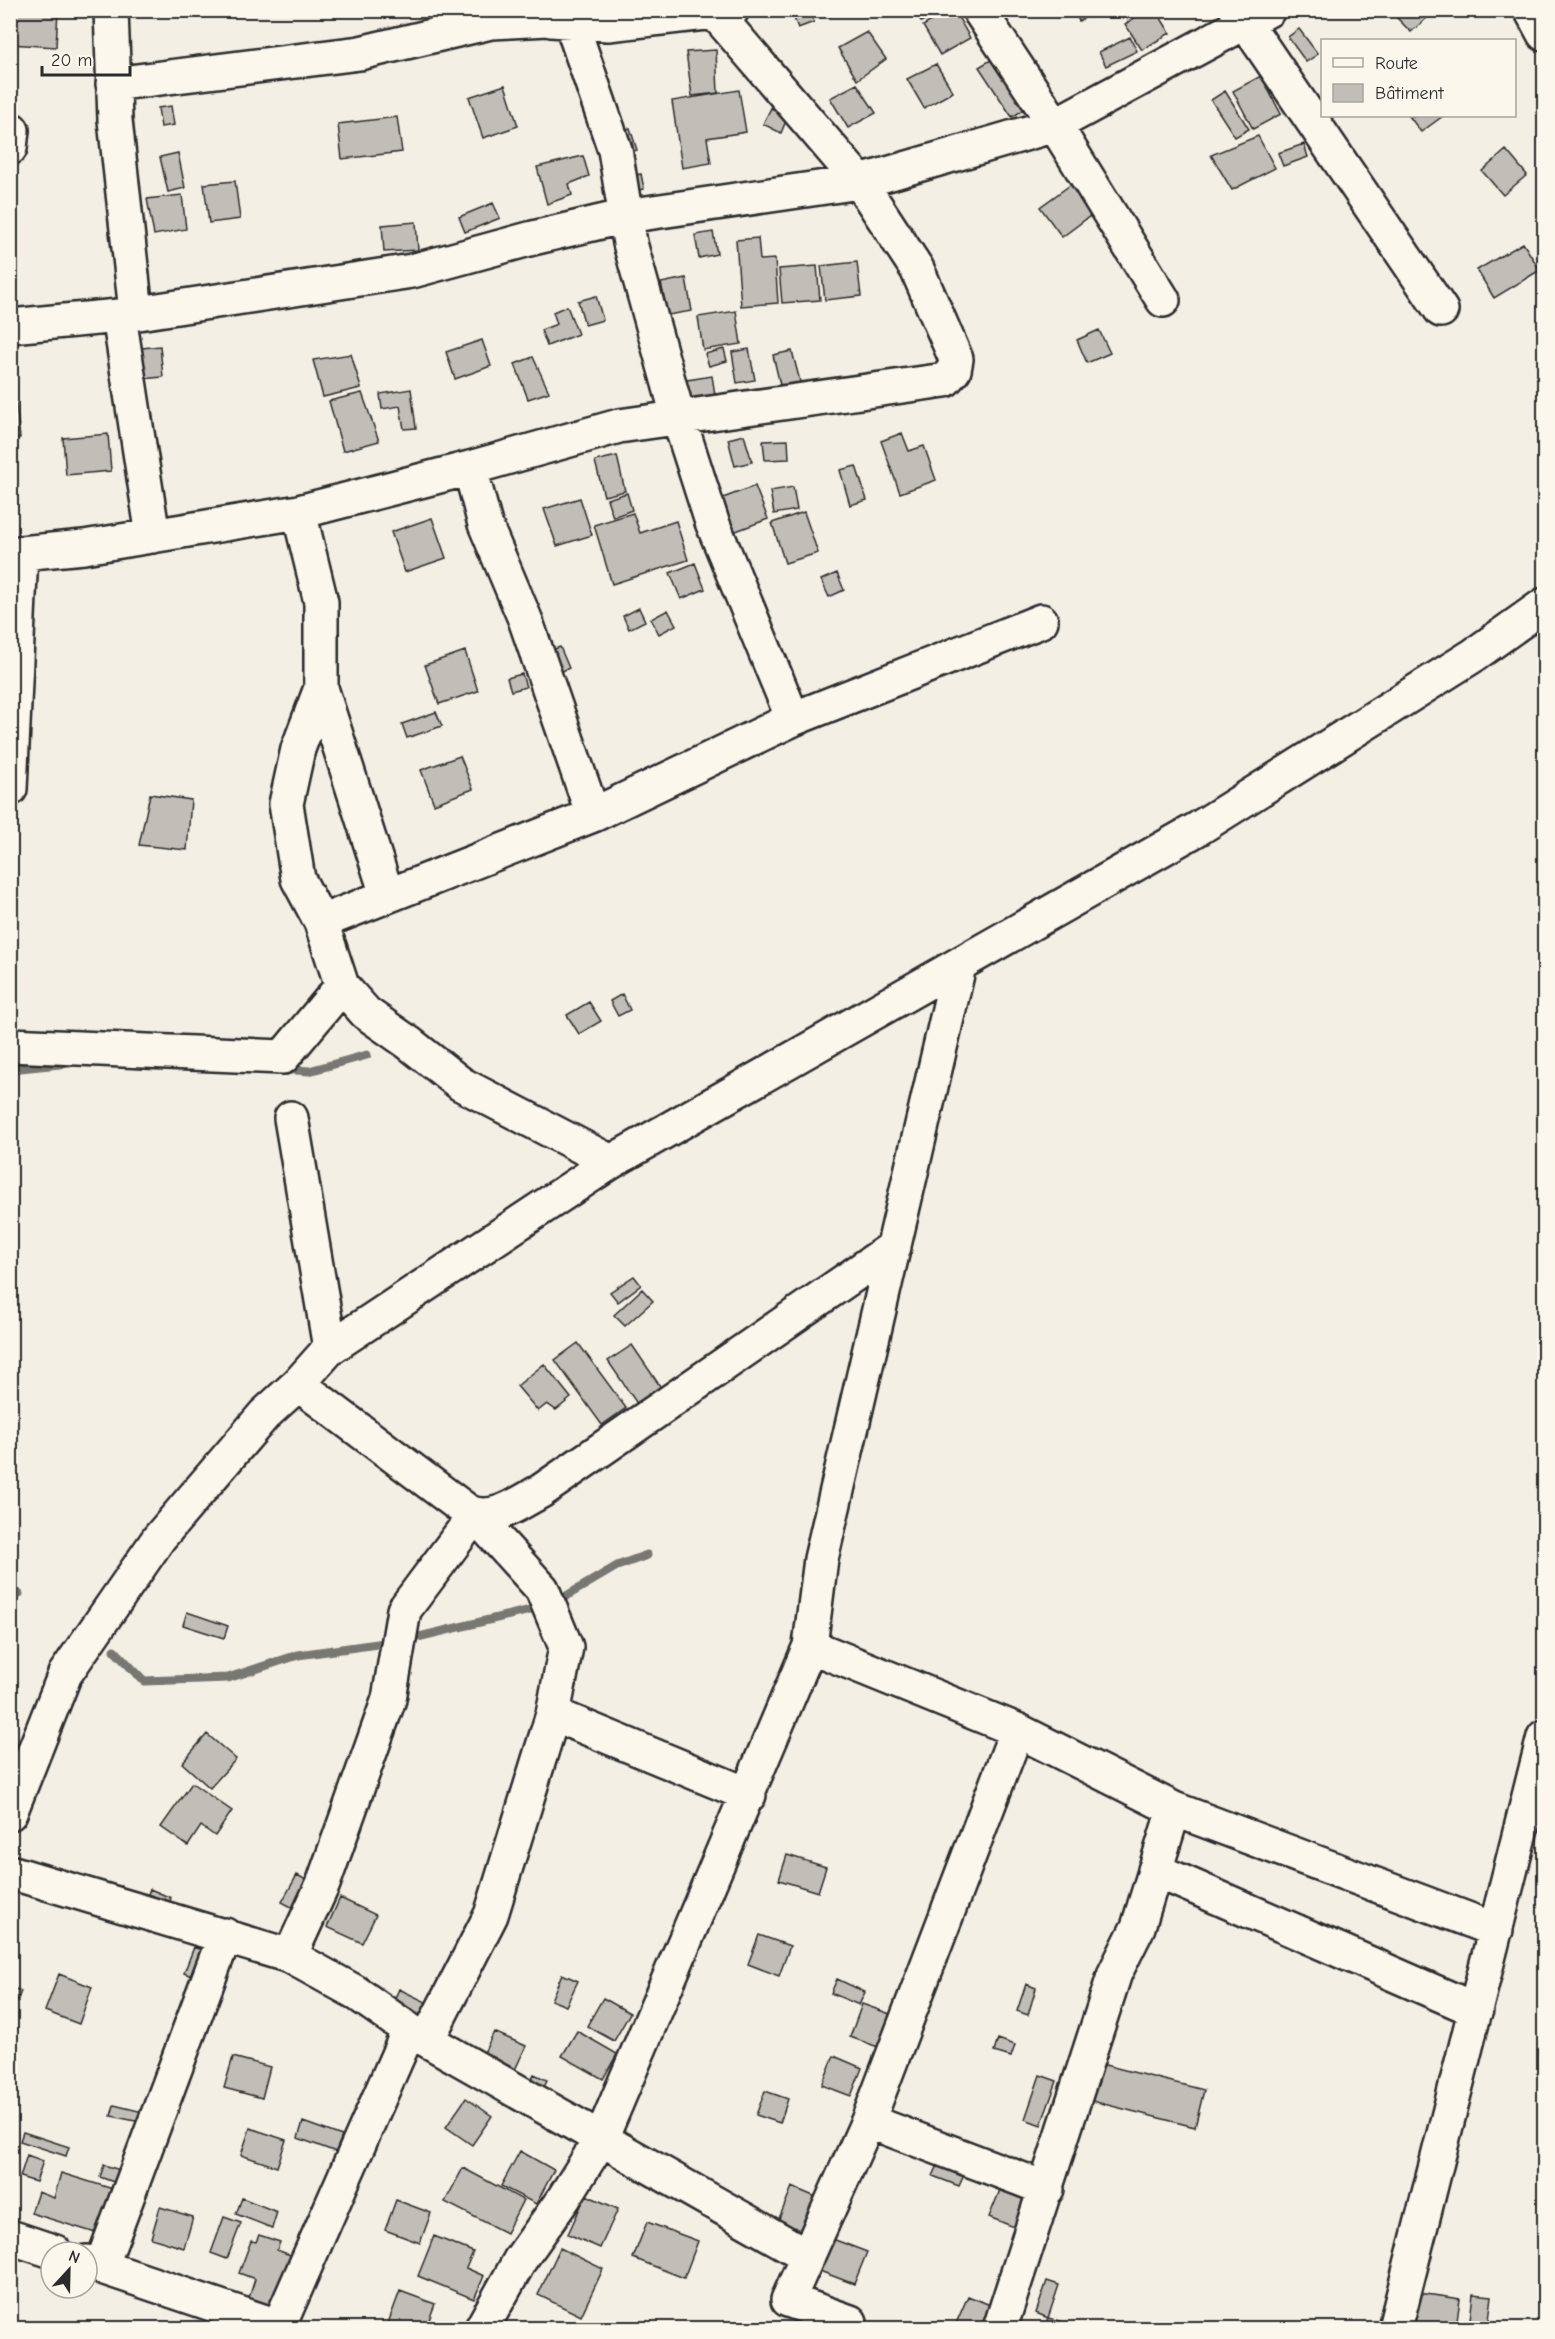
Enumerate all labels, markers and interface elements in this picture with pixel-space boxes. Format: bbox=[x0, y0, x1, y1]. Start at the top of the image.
scale bar bbox=[42, 39, 130, 77]
legend bbox=[1321, 39, 1516, 117]
text: 20 m bbox=[51, 50, 92, 71]
text: Route bbox=[1375, 53, 1418, 74]
text: Bâtiment bbox=[1375, 83, 1445, 104]
north arrow bbox=[39, 2240, 99, 2300]
text: N bbox=[66, 2247, 82, 2267]

